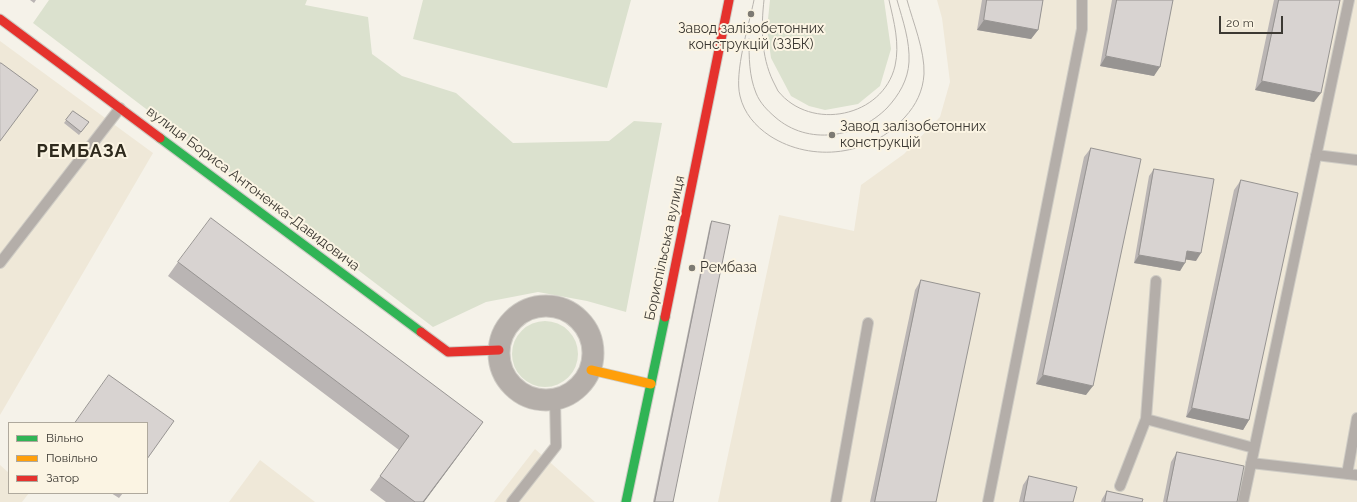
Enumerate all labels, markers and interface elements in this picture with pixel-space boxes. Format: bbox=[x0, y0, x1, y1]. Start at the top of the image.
scale bar bbox=[1221, 8, 1285, 34]
marker: Завод залізобетонних конструкцій (ЗЗБК) bbox=[746, 9, 756, 19]
text: 20 m bbox=[1226, 16, 1254, 30]
place label: Завод залізобетонних конструкцій (ЗЗБК) bbox=[678, 21, 824, 54]
street label: вулиця Бориса Антоненка-Давидовича bbox=[143, 103, 363, 275]
place label: Завод залізобетонних конструкцій bbox=[840, 119, 986, 152]
marker: Завод залізобетонних конструкцій bbox=[827, 130, 837, 140]
district label: РЕМБАЗА bbox=[36, 141, 128, 163]
street label: Бориспільська вулиця bbox=[641, 174, 689, 322]
place label: Рембаза bbox=[700, 260, 757, 276]
marker: Рембаза bbox=[687, 263, 697, 273]
legend bbox=[8, 422, 148, 494]
text: Вільно bbox=[46, 431, 83, 445]
text: Повільно bbox=[46, 451, 98, 465]
text: Затор bbox=[46, 471, 79, 485]

